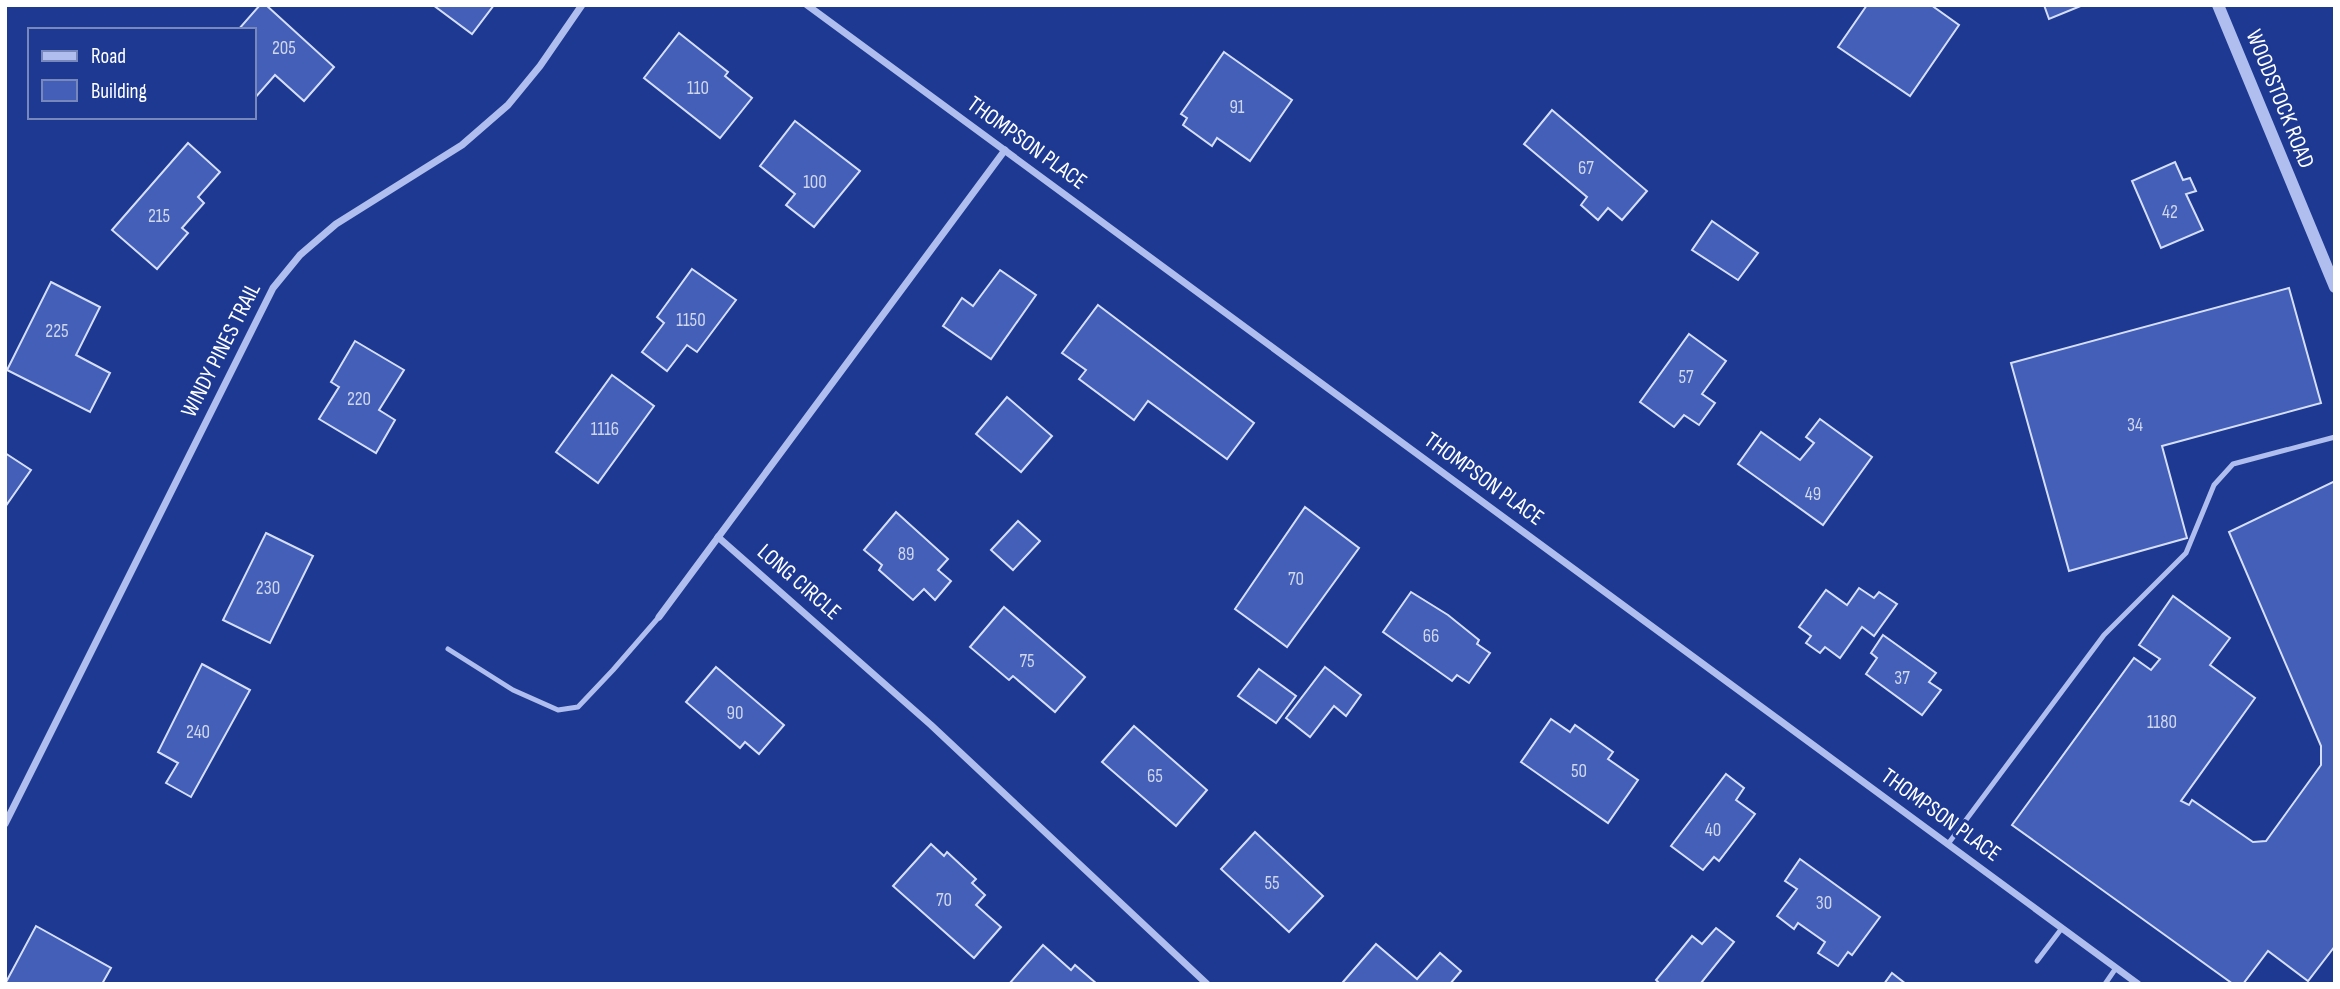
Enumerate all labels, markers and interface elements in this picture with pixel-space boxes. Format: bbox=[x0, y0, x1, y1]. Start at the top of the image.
street label: WOODSTOCK ROAD bbox=[2240, 26, 2320, 172]
legend bbox=[28, 28, 256, 119]
house number: 205 bbox=[272, 37, 296, 60]
text: Road bbox=[91, 44, 126, 69]
house number: 110 bbox=[687, 77, 709, 100]
text: Building bbox=[91, 79, 147, 104]
street label: THOMPSON PLACE bbox=[962, 90, 1092, 196]
house number: 91 bbox=[1229, 96, 1245, 119]
house number: 67 bbox=[1578, 157, 1594, 180]
house number: 100 bbox=[803, 171, 827, 194]
house number: 42 bbox=[2162, 201, 2178, 224]
house number: 215 bbox=[148, 205, 170, 228]
street label: WINDY PINES TRAIL bbox=[175, 278, 267, 422]
house number: 1150 bbox=[676, 309, 706, 332]
house number: 225 bbox=[45, 320, 69, 343]
house number: 57 bbox=[1678, 366, 1694, 389]
house number: 220 bbox=[347, 388, 371, 411]
house number: 34 bbox=[2127, 414, 2143, 437]
house number: 1116 bbox=[591, 418, 619, 441]
street label: THOMPSON PLACE bbox=[1419, 426, 1549, 532]
house number: 49 bbox=[1805, 483, 1821, 506]
street label: LONG CIRCLE bbox=[751, 538, 847, 626]
house number: 89 bbox=[898, 543, 914, 566]
house number: 70 bbox=[1288, 568, 1304, 591]
house number: 230 bbox=[256, 577, 280, 600]
house number: 66 bbox=[1423, 625, 1439, 648]
house number: 75 bbox=[1019, 650, 1035, 673]
house number: 37 bbox=[1894, 667, 1910, 690]
house number: 90 bbox=[727, 702, 743, 725]
house number: 1180 bbox=[2147, 711, 2177, 734]
house number: 240 bbox=[186, 721, 210, 744]
house number: 50 bbox=[1571, 760, 1587, 783]
street label: THOMPSON PLACE bbox=[1876, 762, 2006, 868]
house number: 65 bbox=[1147, 765, 1163, 788]
house number: 40 bbox=[1705, 819, 1721, 842]
house number: 55 bbox=[1264, 872, 1280, 895]
house number: 70 bbox=[936, 889, 952, 912]
house number: 30 bbox=[1816, 892, 1832, 915]

